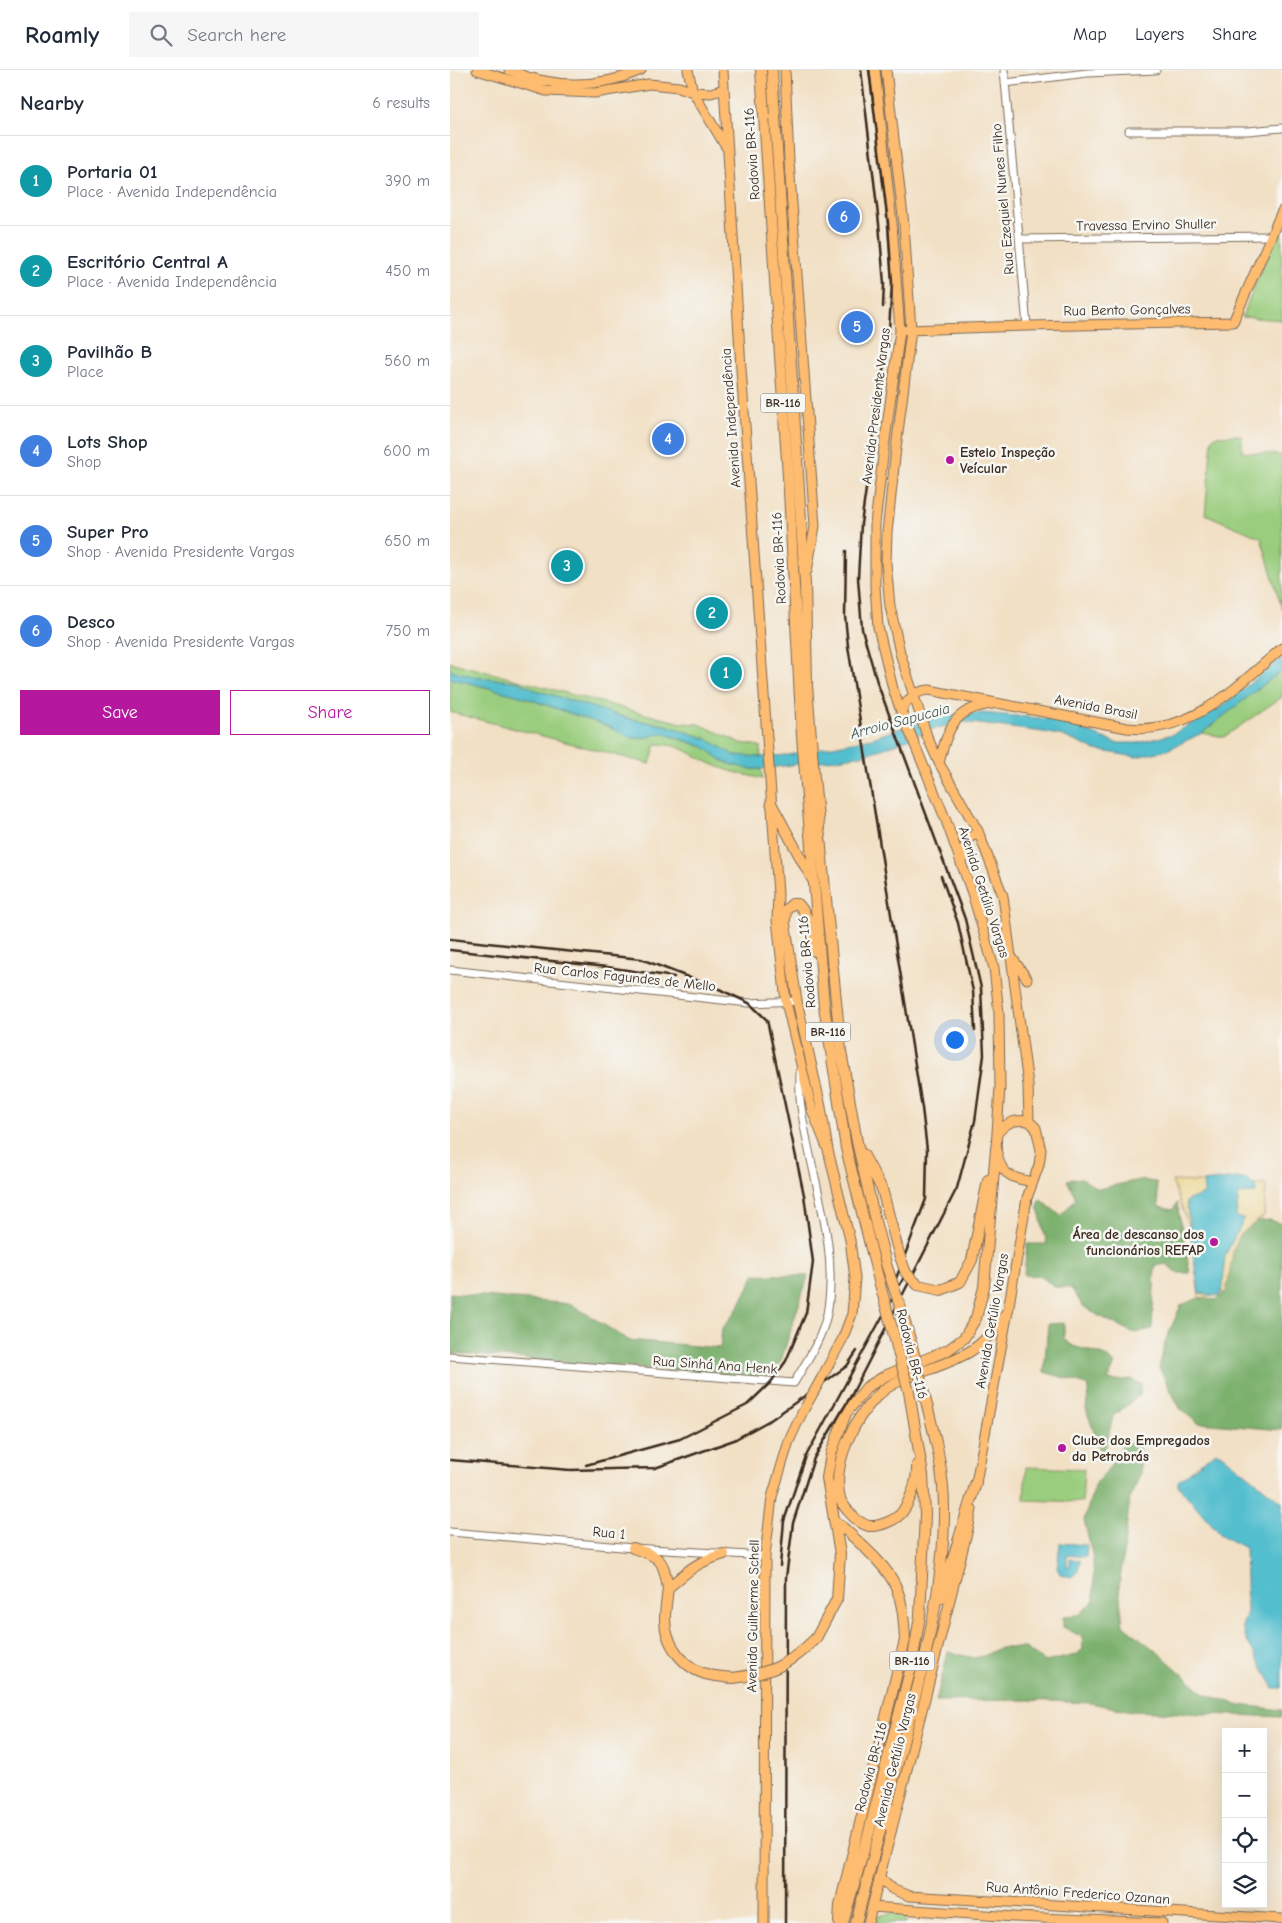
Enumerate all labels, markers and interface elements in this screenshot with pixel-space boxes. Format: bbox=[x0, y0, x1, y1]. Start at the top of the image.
search box bbox=[129, 12, 479, 57]
text: Roamly bbox=[25, 21, 99, 49]
icon: search bbox=[147, 21, 175, 49]
text: Search here bbox=[187, 24, 286, 46]
text: Map bbox=[1073, 24, 1107, 45]
text: Layers bbox=[1135, 24, 1184, 45]
text: Share bbox=[1212, 24, 1257, 45]
text: Nearby bbox=[20, 91, 84, 115]
text: 6 results bbox=[372, 94, 430, 112]
street label: Rodovia BR-116 bbox=[740, 107, 764, 201]
street label: Rua Ezequiel Nunes Filho bbox=[988, 123, 1018, 275]
text: Portaria 01 bbox=[67, 161, 157, 183]
text: 1 bbox=[33, 172, 39, 190]
text: 390 m bbox=[385, 172, 430, 190]
text: Place · Avenida Independência bbox=[67, 183, 277, 201]
pin: 6 bbox=[828, 198, 860, 236]
street label: Travessa Ervino Shuller bbox=[1076, 215, 1217, 235]
text: Escritório Central A bbox=[67, 251, 228, 273]
text: 2 bbox=[32, 262, 40, 280]
text: 450 m bbox=[385, 262, 430, 280]
text: Place · Avenida Independência bbox=[67, 273, 277, 291]
street label: Rua Bento Gonçalves bbox=[1063, 300, 1191, 320]
pin: 5 bbox=[841, 308, 873, 346]
street label: Avenida Presidente Vargas bbox=[858, 327, 894, 485]
text: Pavilhão B bbox=[67, 341, 152, 363]
street label: Avenida Independência bbox=[718, 348, 744, 488]
text: 3 bbox=[32, 352, 40, 370]
text: 560 m bbox=[384, 352, 430, 370]
text: Place bbox=[67, 363, 103, 381]
road number: BR-116 bbox=[760, 393, 806, 412]
pin: 4 bbox=[652, 420, 684, 458]
text: Lots Shop bbox=[67, 431, 148, 453]
text: 4 bbox=[32, 442, 40, 460]
text: 600 m bbox=[383, 442, 430, 460]
place label: Esteio Inspeção Veícular bbox=[960, 444, 1055, 477]
text: Shop bbox=[67, 453, 101, 471]
marker: Esteio Inspeção Veícular bbox=[944, 454, 956, 466]
street label: Rodovia BR-116 bbox=[768, 511, 790, 605]
text: Super Pro bbox=[67, 521, 149, 543]
text: 5 bbox=[32, 532, 40, 550]
text: 650 m bbox=[384, 532, 430, 550]
text: Shop · Avenida Presidente Vargas bbox=[67, 543, 294, 561]
pin: 3 bbox=[551, 547, 583, 585]
pin: 2 bbox=[696, 594, 728, 632]
text: Desco bbox=[67, 611, 115, 633]
text: 6 bbox=[32, 622, 40, 640]
text: 750 m bbox=[385, 622, 430, 640]
text: Shop · Avenida Presidente Vargas bbox=[67, 633, 294, 651]
pin: 1 bbox=[710, 654, 742, 692]
button: Save bbox=[20, 690, 220, 735]
button: Share bbox=[230, 690, 430, 735]
street label: Avenida Brasil bbox=[1053, 691, 1139, 723]
water label: Arroio Sapucaia bbox=[847, 699, 952, 743]
street label: Avenida Getúlio Vargas bbox=[955, 824, 1013, 960]
street label: Rodovia BR-116 bbox=[795, 915, 819, 1009]
street label: Rua Carlos Fagundes de Mello bbox=[533, 959, 717, 995]
road number: BR-116 bbox=[806, 1022, 850, 1042]
your location bbox=[942, 1027, 968, 1053]
place label: Área de descanso dos funcionários REFAP bbox=[1073, 1226, 1204, 1259]
marker: Área de descanso dos funcionários REFAP bbox=[1208, 1236, 1220, 1248]
street label: Avenida Getúlio Vargas bbox=[972, 1252, 1012, 1390]
street label: Rodovia BR-116 bbox=[893, 1307, 931, 1401]
street label: Rua Sinhá Ana Henk bbox=[652, 1352, 778, 1378]
place label: Clube dos Empregados da Petrobrás bbox=[1072, 1432, 1210, 1465]
marker: Clube dos Empregados da Petrobrás bbox=[1056, 1442, 1068, 1454]
street label: Rua 1 bbox=[592, 1523, 626, 1543]
street label: Avenida Guilherme Schell bbox=[743, 1539, 763, 1693]
road number: BR-116 bbox=[890, 1652, 934, 1670]
street label: Avenida Getúlio Vargas bbox=[870, 1691, 920, 1829]
street label: Rodovia BR-116 bbox=[851, 1720, 891, 1814]
map controls bbox=[1222, 1728, 1267, 1908]
button: + bbox=[1222, 1728, 1267, 1773]
button: − bbox=[1222, 1773, 1267, 1818]
button: locate bbox=[1222, 1818, 1267, 1863]
button: layers bbox=[1222, 1863, 1267, 1908]
street label: Rua Antônio Frederico Ozanan bbox=[985, 1878, 1171, 1908]

